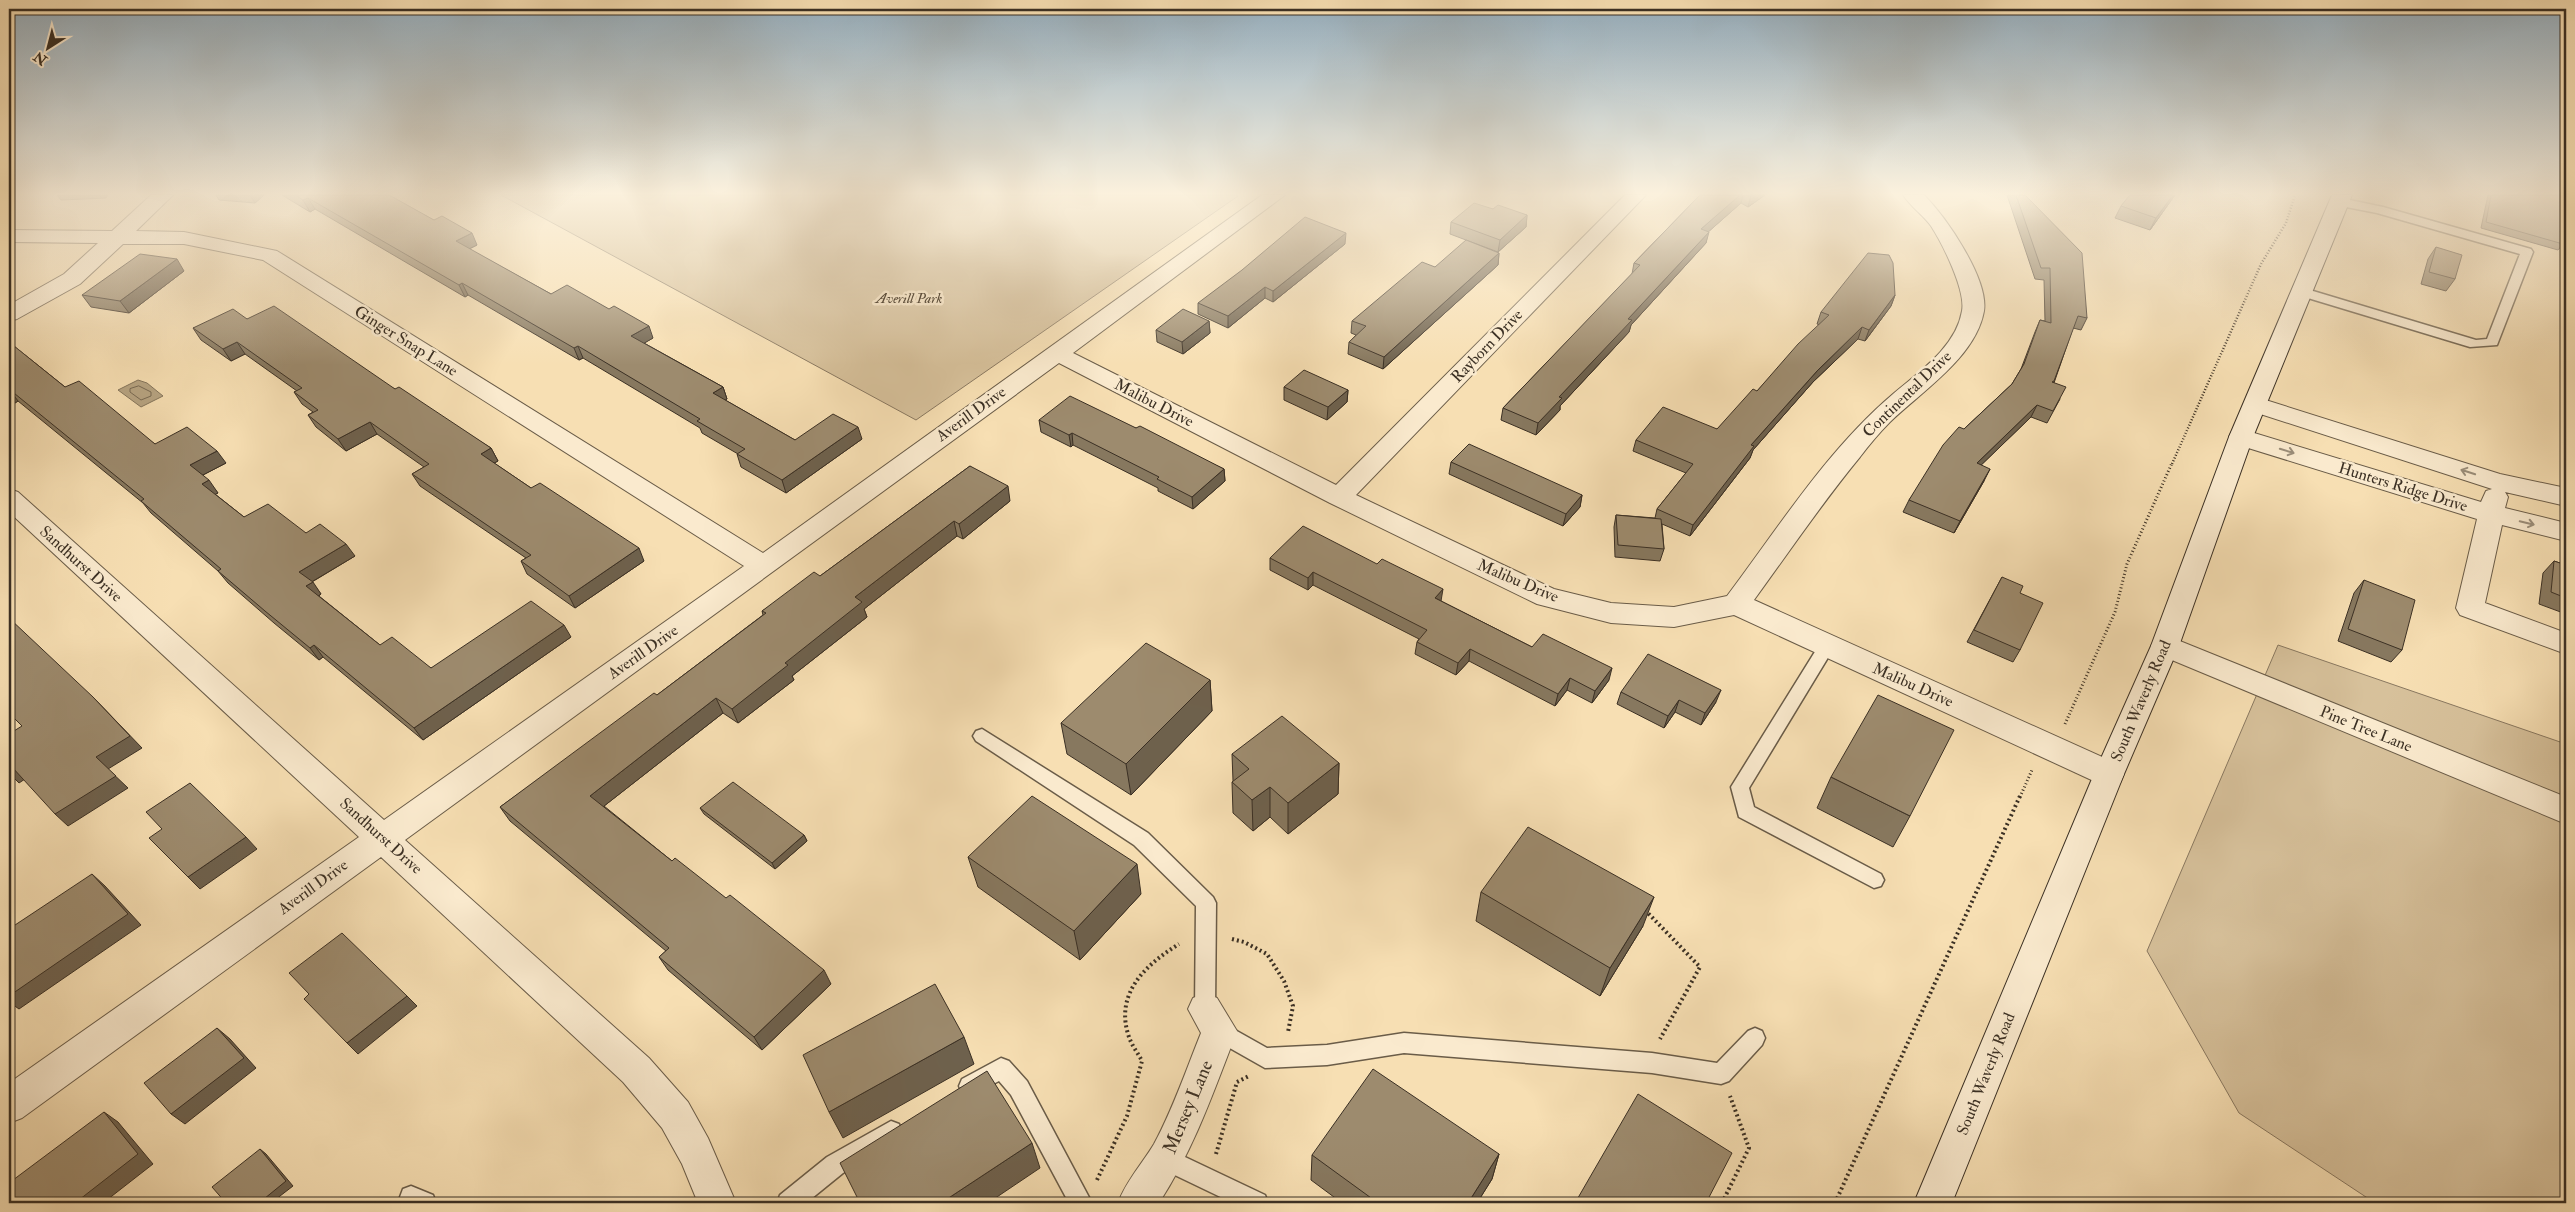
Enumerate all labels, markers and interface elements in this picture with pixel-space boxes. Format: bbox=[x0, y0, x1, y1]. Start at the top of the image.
north arrow bbox=[22, 22, 72, 72]
text: N bbox=[30, 47, 52, 69]
park label: Averill Park bbox=[874, 290, 942, 307]
street label: Ginger Snap Lane bbox=[350, 301, 462, 382]
street label: Rayborn Drive bbox=[1447, 305, 1527, 387]
street label: Continental Drive bbox=[1858, 346, 1956, 441]
street label: Malibu Drive bbox=[1111, 374, 1197, 432]
street label: Averill Drive bbox=[931, 382, 1010, 447]
one-way arrow bbox=[2279, 447, 2295, 457]
street label: Hunters Ridge Drive bbox=[2336, 458, 2470, 516]
one-way arrow bbox=[2460, 467, 2476, 477]
one-way arrow bbox=[2518, 519, 2534, 528]
street label: Sandhurst Drive bbox=[35, 522, 127, 607]
street label: Malibu Drive bbox=[1474, 555, 1562, 607]
street label: Averill Drive bbox=[603, 620, 682, 684]
street label: South Waverly Road bbox=[2106, 637, 2176, 765]
street label: Malibu Drive bbox=[1870, 658, 1957, 712]
street label: Pine Tree Lane bbox=[2317, 701, 2415, 757]
street label: Sandhurst Drive bbox=[335, 794, 427, 879]
street label: Averill Drive bbox=[273, 855, 352, 920]
street label: South Waverly Road bbox=[1952, 1010, 2020, 1138]
street label: Mersey Lane bbox=[1158, 1057, 1218, 1157]

